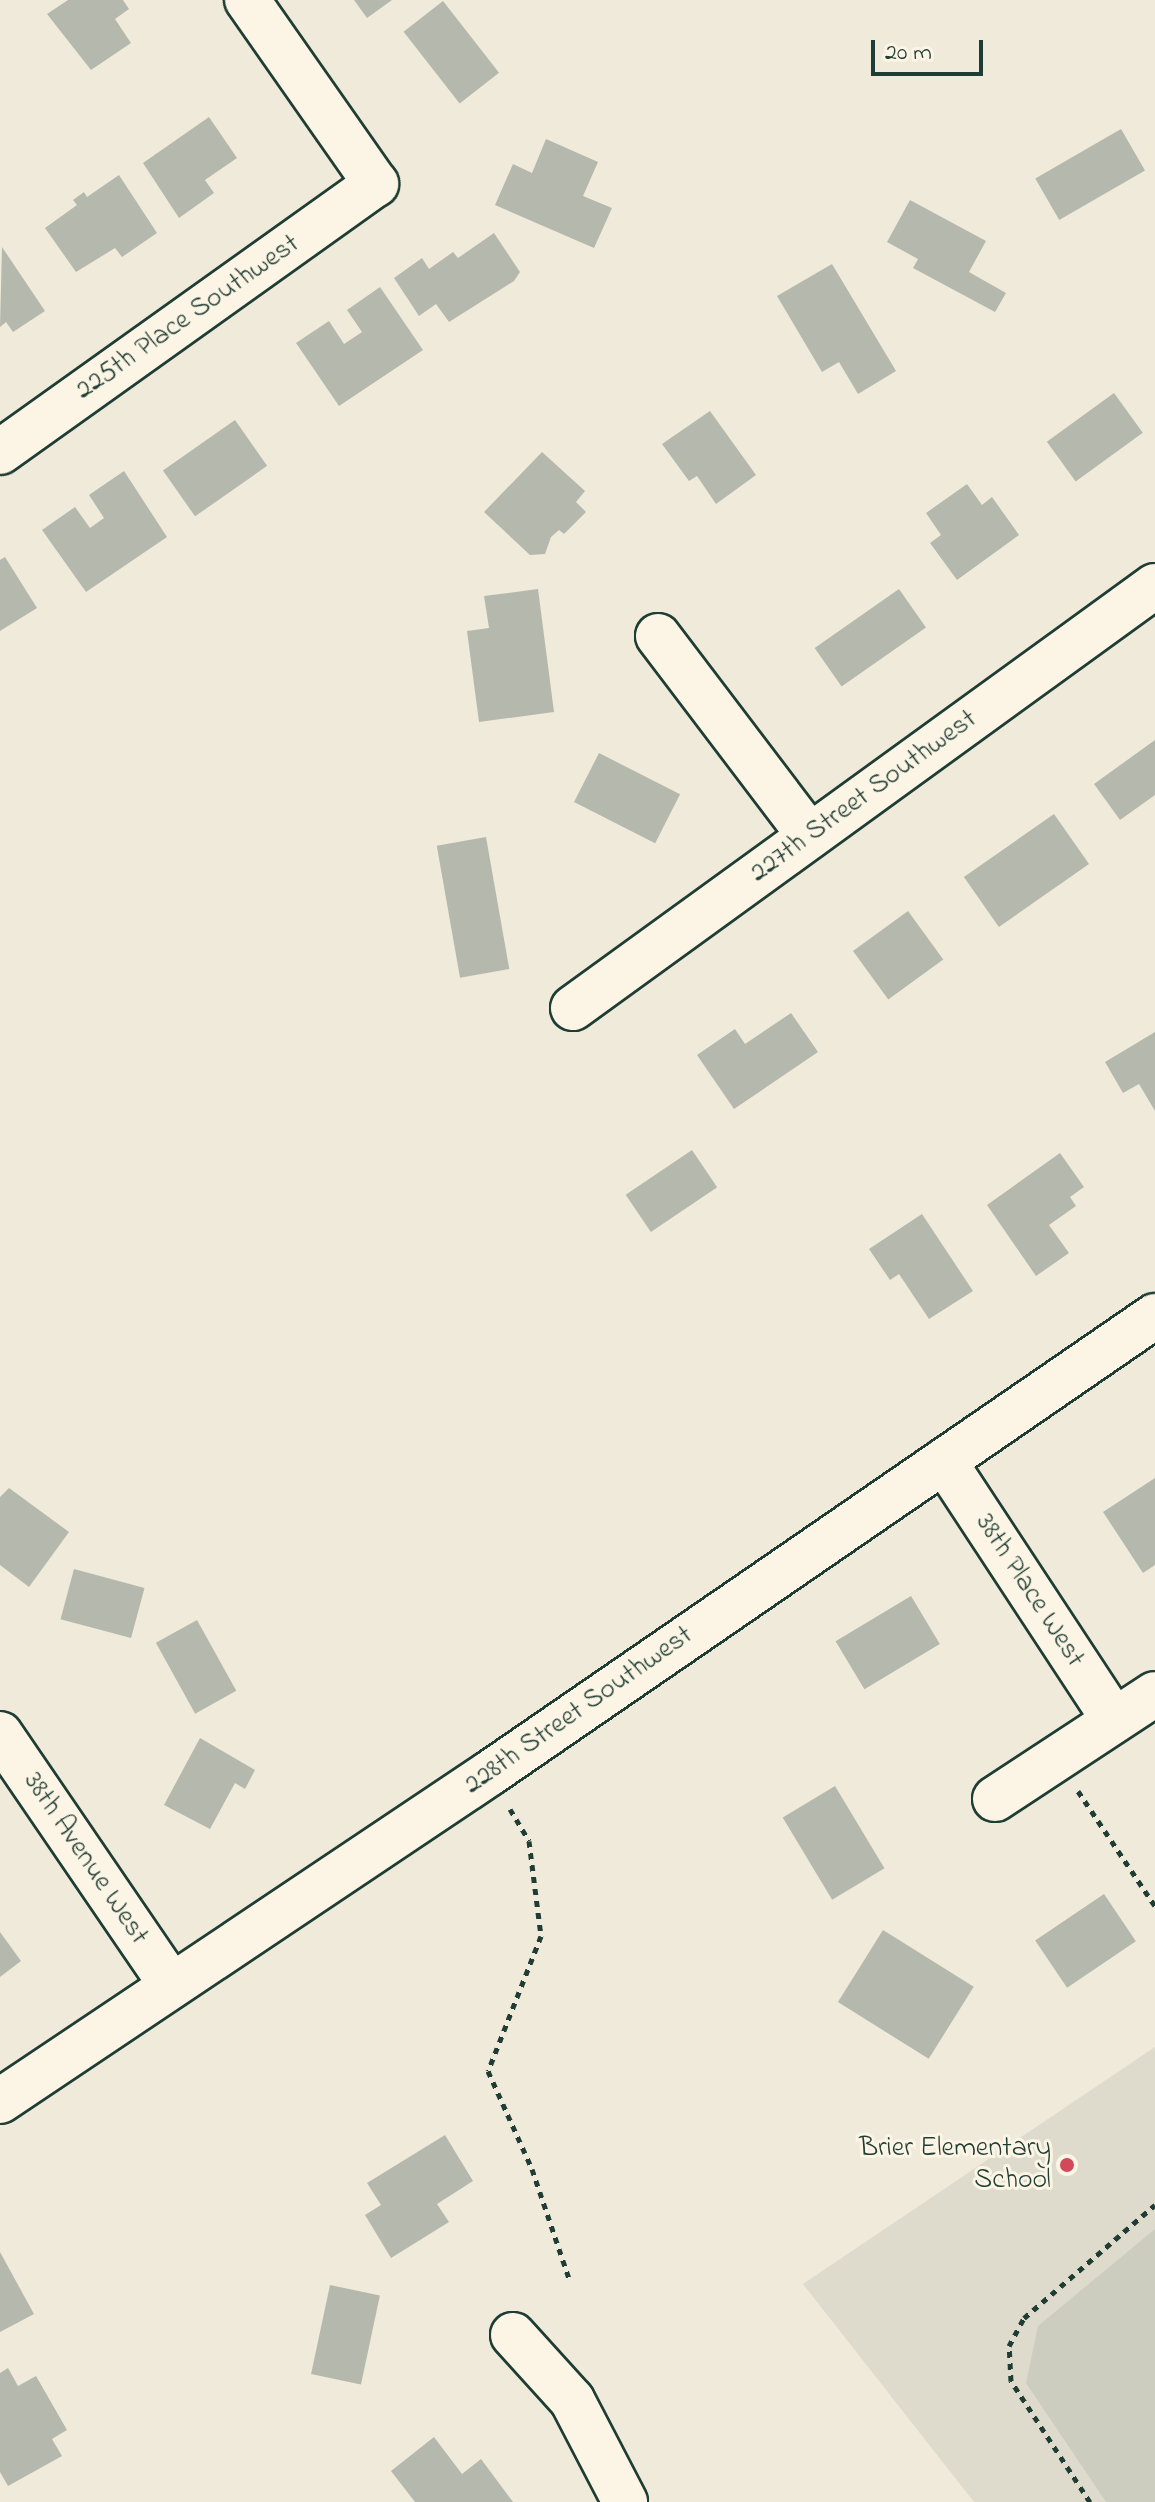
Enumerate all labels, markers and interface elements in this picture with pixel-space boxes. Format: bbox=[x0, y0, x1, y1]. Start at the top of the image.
scale bar bbox=[875, 24, 987, 74]
text: 20 m bbox=[885, 36, 932, 71]
street label: 225th Place Southwest bbox=[70, 228, 306, 408]
street label: 227th Street Southwest bbox=[744, 703, 984, 891]
street label: 38th Place West bbox=[967, 1508, 1091, 1674]
street label: 228th Street Southwest bbox=[458, 1619, 700, 1803]
street label: 38th Avenue West bbox=[15, 1767, 155, 1951]
place label: Brier Elementary School bbox=[859, 2132, 1051, 2198]
marker: Brier Elementary School bbox=[1058, 2156, 1076, 2174]

